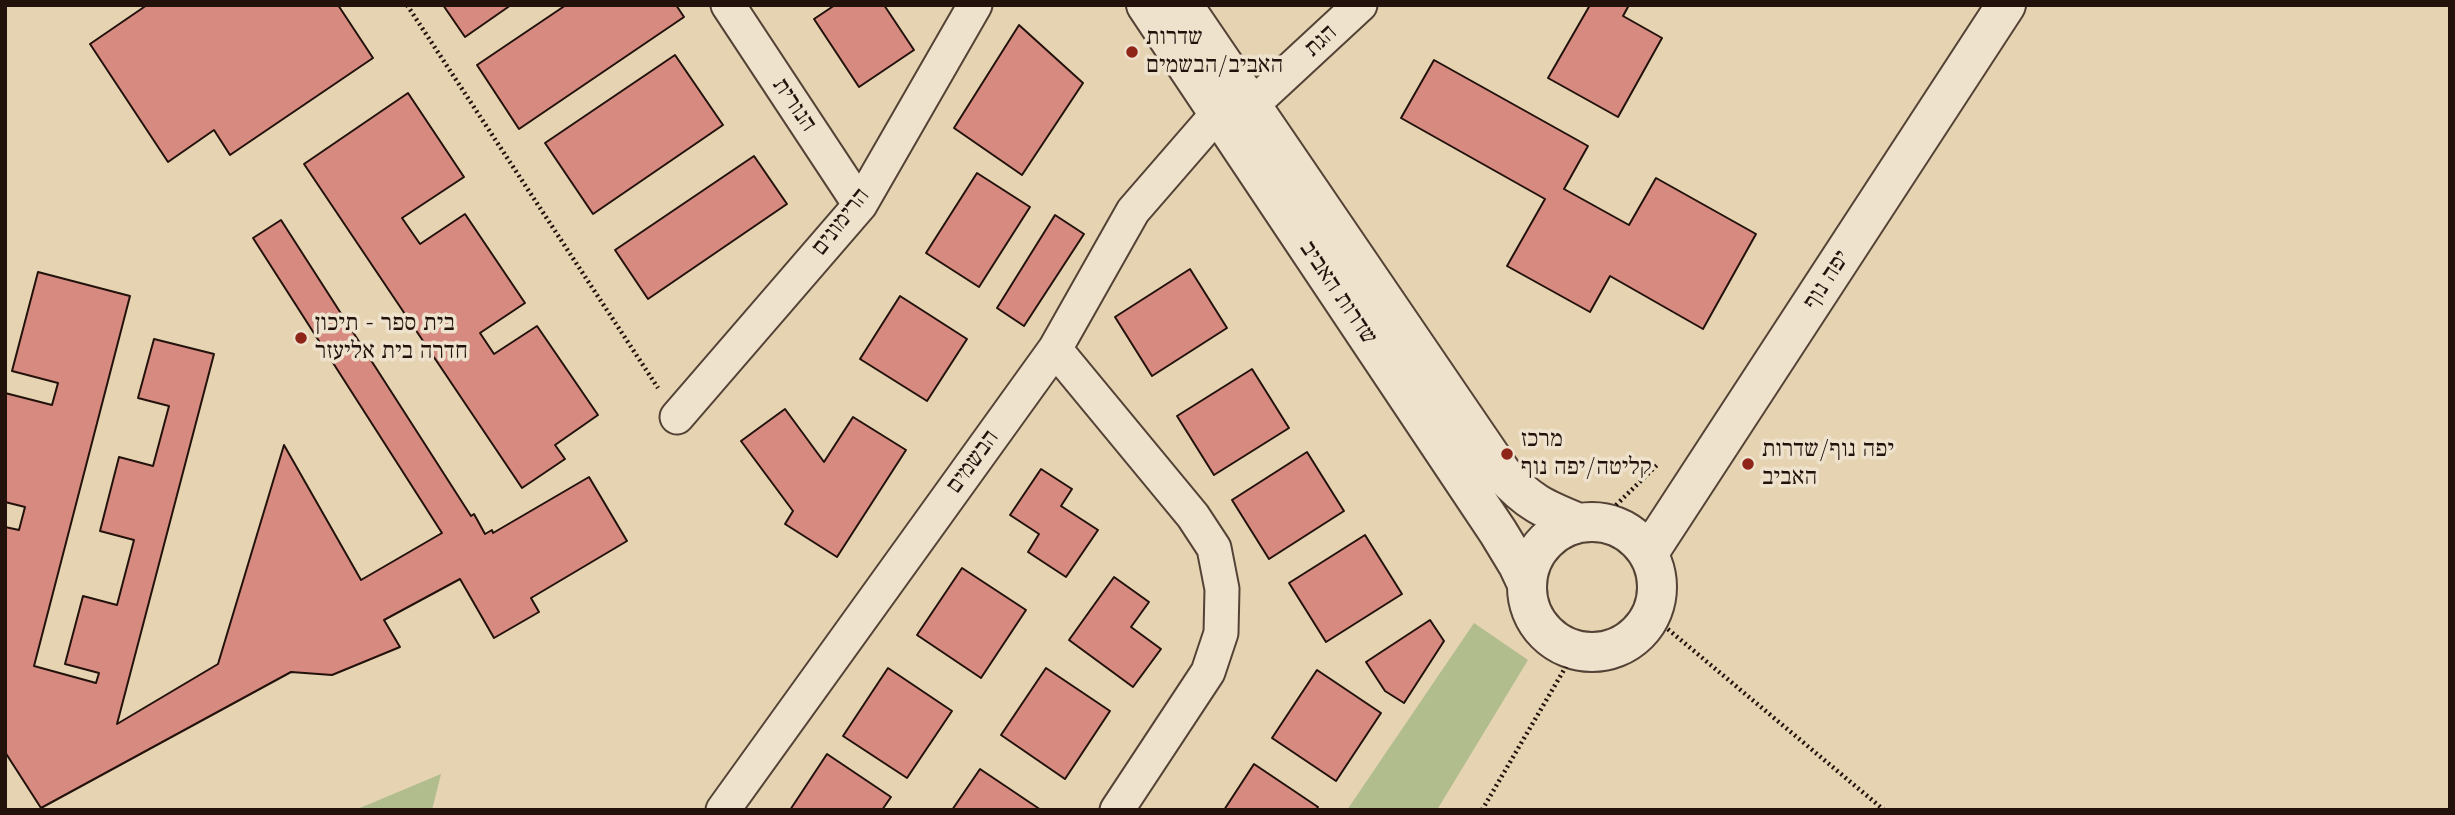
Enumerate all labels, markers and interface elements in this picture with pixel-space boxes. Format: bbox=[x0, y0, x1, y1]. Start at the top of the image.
street label: הגת bbox=[1299, 19, 1343, 63]
place label: שדרות האביב/הבשמים bbox=[1146, 24, 1283, 80]
marker: שדרות האביב/הבשמים bbox=[1124, 44, 1140, 60]
street label: הנורית bbox=[766, 73, 822, 137]
street label: הרימונים bbox=[806, 182, 876, 262]
street label: שדרות האביב bbox=[1293, 236, 1383, 350]
street label: יפה נוף bbox=[1797, 245, 1857, 315]
place label: בית ספר - תיכון חדרה בית אליעזר bbox=[315, 310, 468, 366]
marker: בית ספר - תיכון חדרה בית אליעזר bbox=[293, 330, 309, 346]
street label: הבשמים bbox=[940, 425, 1006, 499]
place label: מרכז קליטה/יפה נוף bbox=[1521, 426, 1652, 482]
place label: יפה נוף/שדרות האביב bbox=[1762, 436, 1894, 492]
marker: מרכז קליטה/יפה נוף bbox=[1499, 446, 1515, 462]
marker: יפה נוף/שדרות האביב bbox=[1740, 456, 1756, 472]

